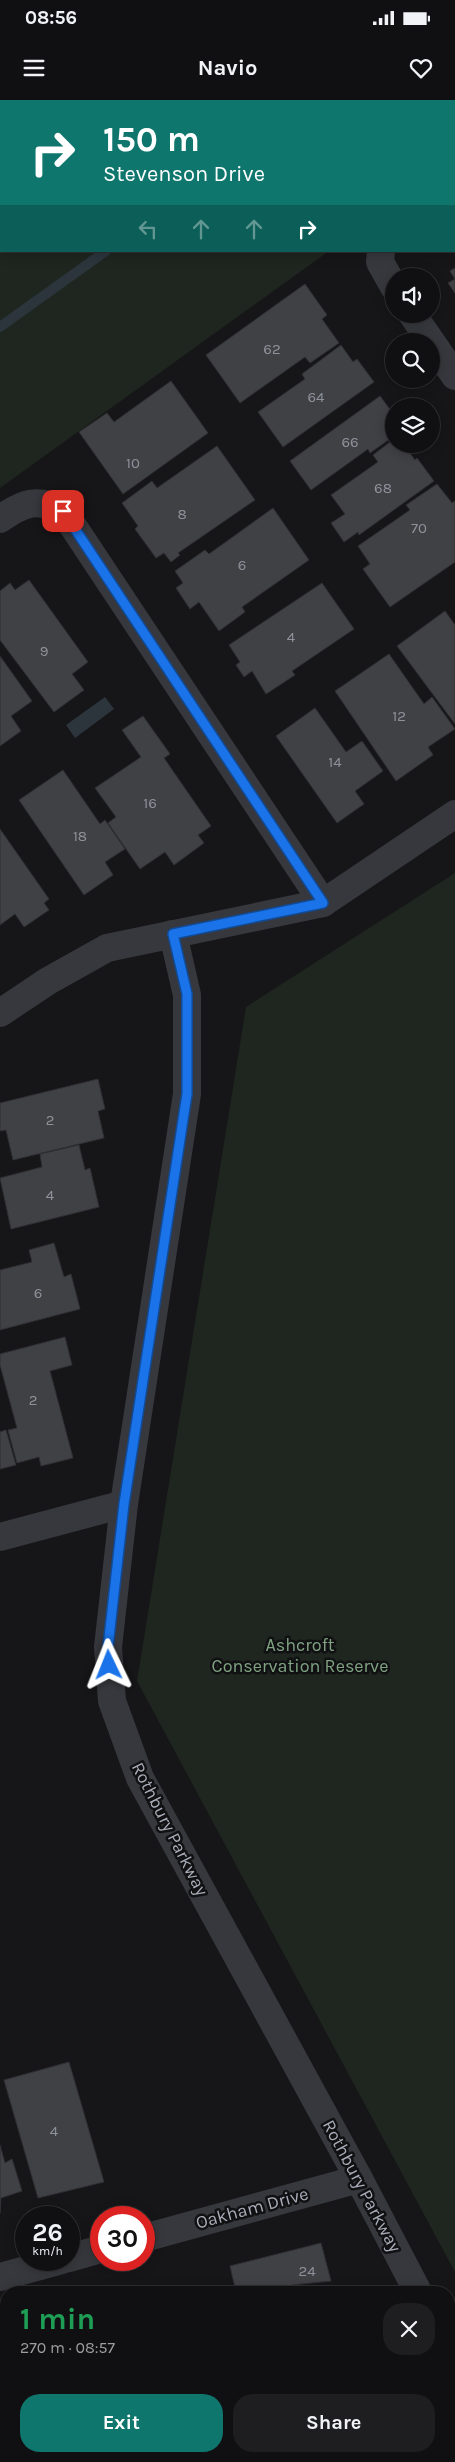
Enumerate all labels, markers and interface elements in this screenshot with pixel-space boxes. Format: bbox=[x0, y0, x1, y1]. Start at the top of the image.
text: 08:56 bbox=[25, 7, 77, 29]
icon: menu bbox=[20, 54, 48, 82]
icon: heart bbox=[407, 54, 435, 82]
text: Navio bbox=[198, 55, 257, 81]
text: 150 m bbox=[103, 119, 200, 160]
icon: right bbox=[20, 120, 85, 185]
text: Stevenson Drive bbox=[103, 161, 265, 187]
icon: left bbox=[134, 215, 162, 243]
icon: ahead bbox=[187, 215, 215, 243]
icon: ahead bbox=[240, 215, 268, 243]
icon: right bbox=[293, 215, 321, 243]
map controls bbox=[385, 268, 440, 453]
button: sound bbox=[385, 268, 440, 323]
button: search bbox=[385, 333, 440, 388]
house number: 62 bbox=[263, 340, 281, 358]
house number: 64 bbox=[308, 388, 325, 406]
button: layers bbox=[385, 398, 440, 453]
house number: 66 bbox=[341, 433, 359, 451]
house number: 10 bbox=[126, 454, 140, 472]
house number: 68 bbox=[374, 479, 392, 497]
pin bbox=[42, 490, 84, 532]
icon: arrive bbox=[49, 497, 77, 525]
house number: 8 bbox=[177, 505, 187, 523]
house number: 70 bbox=[411, 519, 427, 537]
house number: 6 bbox=[238, 556, 246, 574]
house number: 4 bbox=[287, 628, 296, 646]
house number: 9 bbox=[40, 642, 48, 660]
house number: 12 bbox=[392, 707, 406, 725]
house number: 14 bbox=[328, 753, 342, 771]
house number: 16 bbox=[143, 794, 157, 812]
house number: 18 bbox=[73, 827, 87, 845]
house number: 2 bbox=[46, 1111, 54, 1129]
house number: 4 bbox=[46, 1186, 55, 1204]
house number: 6 bbox=[34, 1284, 42, 1302]
house number: 2 bbox=[29, 1391, 37, 1409]
park label: Ashcroft Conservation Reserve bbox=[212, 1634, 388, 1677]
position arrow bbox=[82, 1638, 134, 1690]
street label: Rothbury Parkway bbox=[127, 1758, 213, 1900]
street label: Rothbury Parkway bbox=[318, 2116, 407, 2257]
house number: 4 bbox=[50, 2122, 59, 2140]
street label: Oakham Drive bbox=[193, 2182, 311, 2234]
speed limit sign: 30 bbox=[90, 2206, 155, 2271]
text: 26 bbox=[32, 2218, 63, 2247]
text: km/h bbox=[32, 2244, 63, 2258]
house number: 24 bbox=[298, 2262, 316, 2280]
text: 1 min bbox=[20, 2301, 95, 2337]
button: close bbox=[383, 2303, 435, 2355]
text: 270 m · 08:57 bbox=[20, 2338, 115, 2357]
button: Exit bbox=[20, 2394, 223, 2452]
button: Share bbox=[233, 2394, 435, 2452]

